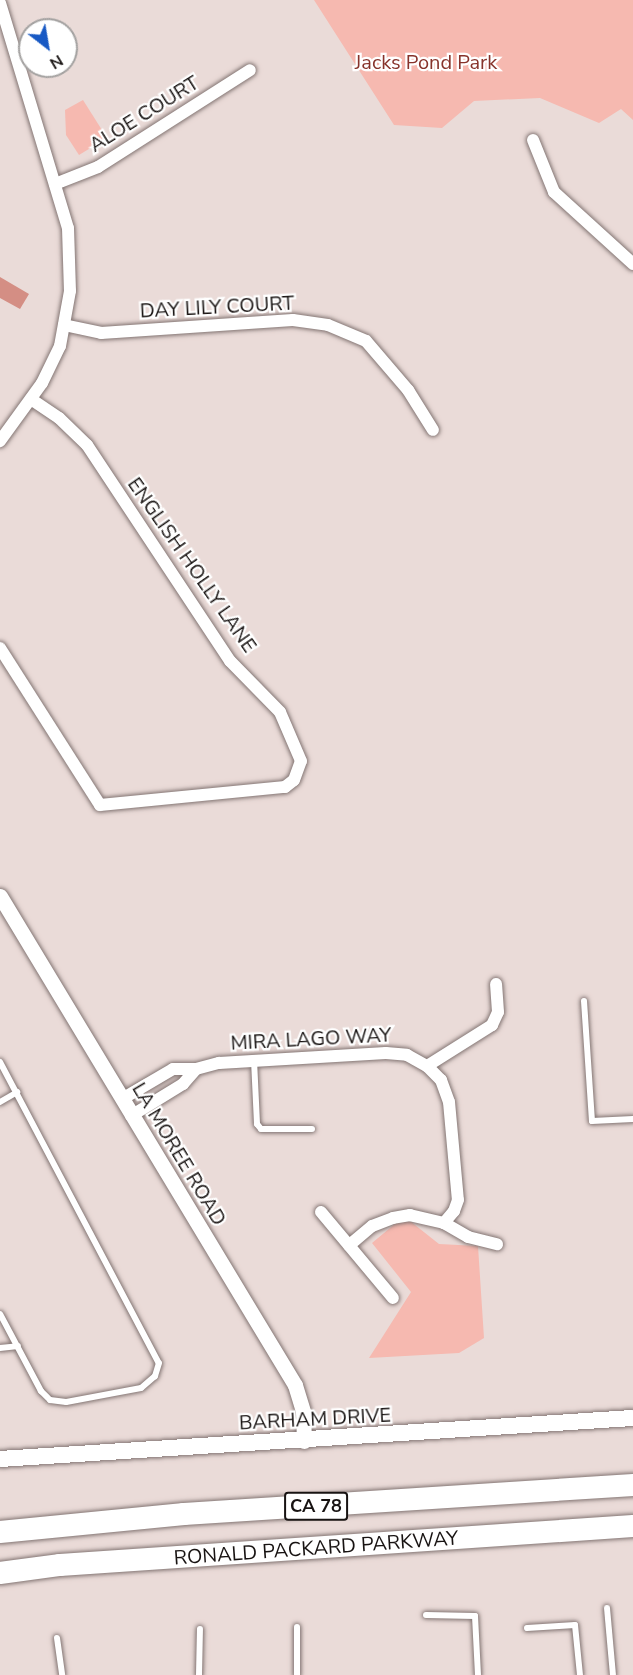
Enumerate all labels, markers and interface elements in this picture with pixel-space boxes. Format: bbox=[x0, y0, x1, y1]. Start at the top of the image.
north arrow bbox=[18, 18, 78, 78]
text: N bbox=[45, 49, 67, 74]
park label: Jacks Pond Park bbox=[355, 50, 497, 74]
street label: ALOE COURT bbox=[85, 71, 203, 157]
street label: DAY LILY COURT bbox=[139, 291, 295, 323]
street label: ENGLISH HOLLY LANE bbox=[122, 473, 262, 657]
street label: MIRA LAGO WAY bbox=[230, 1023, 392, 1055]
street label: LA MOREE ROAD bbox=[127, 1078, 231, 1230]
street label: BARHAM DRIVE bbox=[238, 1403, 392, 1435]
road number: CA 78 bbox=[283, 1491, 349, 1521]
street label: RONALD PACKARD PARKWAY bbox=[173, 1526, 459, 1570]

